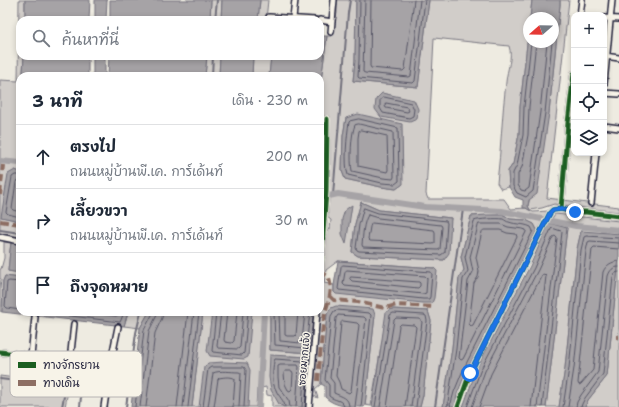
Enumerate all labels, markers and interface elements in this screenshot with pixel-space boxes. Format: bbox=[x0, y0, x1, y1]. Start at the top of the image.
north arrow bbox=[523, 12, 559, 48]
map controls bbox=[571, 12, 607, 156]
button: + bbox=[571, 12, 607, 48]
search box bbox=[16, 16, 324, 60]
icon: search bbox=[30, 27, 52, 49]
text: ค้นหาที่นี่ bbox=[62, 30, 119, 50]
button: − bbox=[571, 48, 607, 84]
button: locate bbox=[571, 84, 607, 120]
text: 3 นาที bbox=[32, 90, 83, 112]
text: เดิน · 230 m bbox=[232, 92, 308, 109]
button: layers bbox=[571, 120, 607, 156]
text: ตรงไป bbox=[70, 137, 116, 157]
icon: ahead bbox=[32, 146, 54, 168]
text: 200 m bbox=[266, 148, 308, 165]
text: ถนนหมู่บ้านพี.เค. การ์เด้นท์ bbox=[70, 163, 223, 180]
text: เลี้ยวขวา bbox=[70, 201, 128, 221]
route end bbox=[566, 203, 584, 221]
icon: right bbox=[32, 210, 54, 232]
text: 30 m bbox=[274, 212, 308, 229]
text: ถนนหมู่บ้านพี.เค. การ์เด้นท์ bbox=[70, 227, 223, 244]
icon: arrive bbox=[32, 274, 54, 296]
text: ถึงจุดหมาย bbox=[70, 277, 148, 297]
street label: ซอยมากแจ้ง bbox=[295, 332, 313, 386]
legend bbox=[10, 351, 142, 397]
text: ทางจักรยาน bbox=[43, 358, 100, 373]
route start bbox=[461, 364, 479, 382]
text: ทางเดิน bbox=[43, 376, 80, 391]

